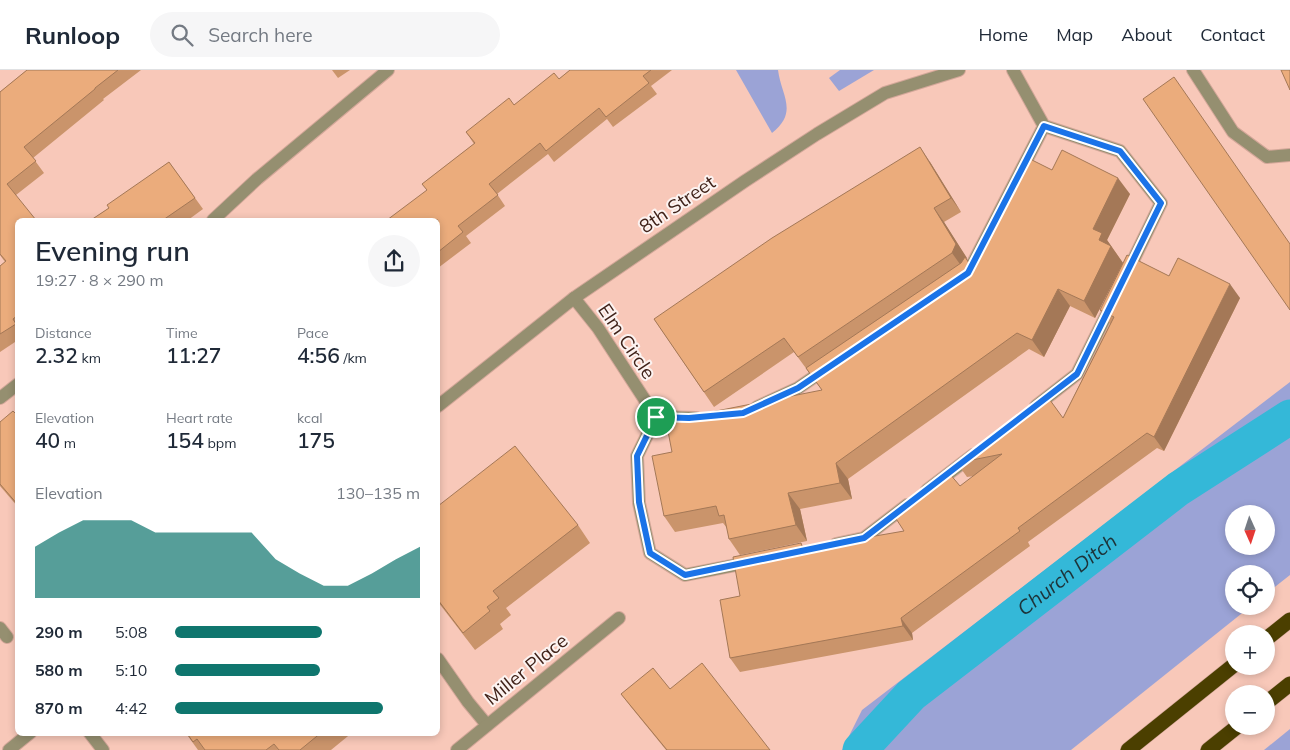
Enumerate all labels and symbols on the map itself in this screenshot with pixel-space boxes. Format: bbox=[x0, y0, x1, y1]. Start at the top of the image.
street label: 8th Street bbox=[634, 170, 720, 238]
street label: Elm Circle bbox=[593, 299, 661, 383]
pin bbox=[635, 396, 677, 438]
north arrow bbox=[1225, 505, 1275, 555]
water label: Church Ditch bbox=[1012, 528, 1122, 621]
street label: Miller Place bbox=[480, 628, 572, 710]

